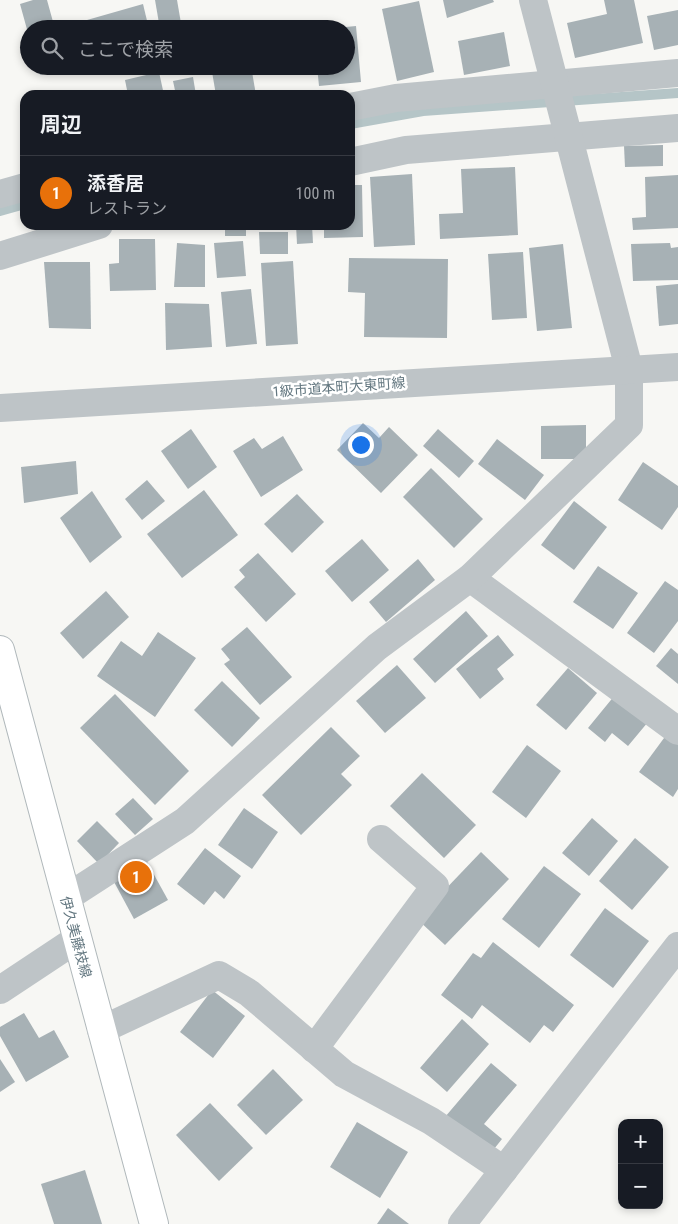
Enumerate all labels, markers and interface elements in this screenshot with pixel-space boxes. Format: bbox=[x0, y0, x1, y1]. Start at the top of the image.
search box bbox=[20, 20, 355, 75]
icon: search bbox=[38, 34, 66, 62]
text: ここで検索 bbox=[78, 38, 173, 61]
text: 周辺 bbox=[40, 113, 82, 137]
text: 添香居 bbox=[87, 172, 144, 195]
text: 1 bbox=[52, 184, 60, 203]
text: 100 m bbox=[296, 184, 335, 203]
text: レストラン bbox=[87, 199, 167, 218]
street label: 1級市道本町大東町線 bbox=[272, 374, 406, 400]
your location bbox=[348, 432, 374, 458]
pin: 1 bbox=[120, 858, 152, 896]
street label: 伊久美藤枝線 bbox=[57, 894, 95, 980]
map controls bbox=[618, 1119, 663, 1209]
button: + bbox=[618, 1119, 663, 1164]
button: − bbox=[618, 1164, 663, 1209]

